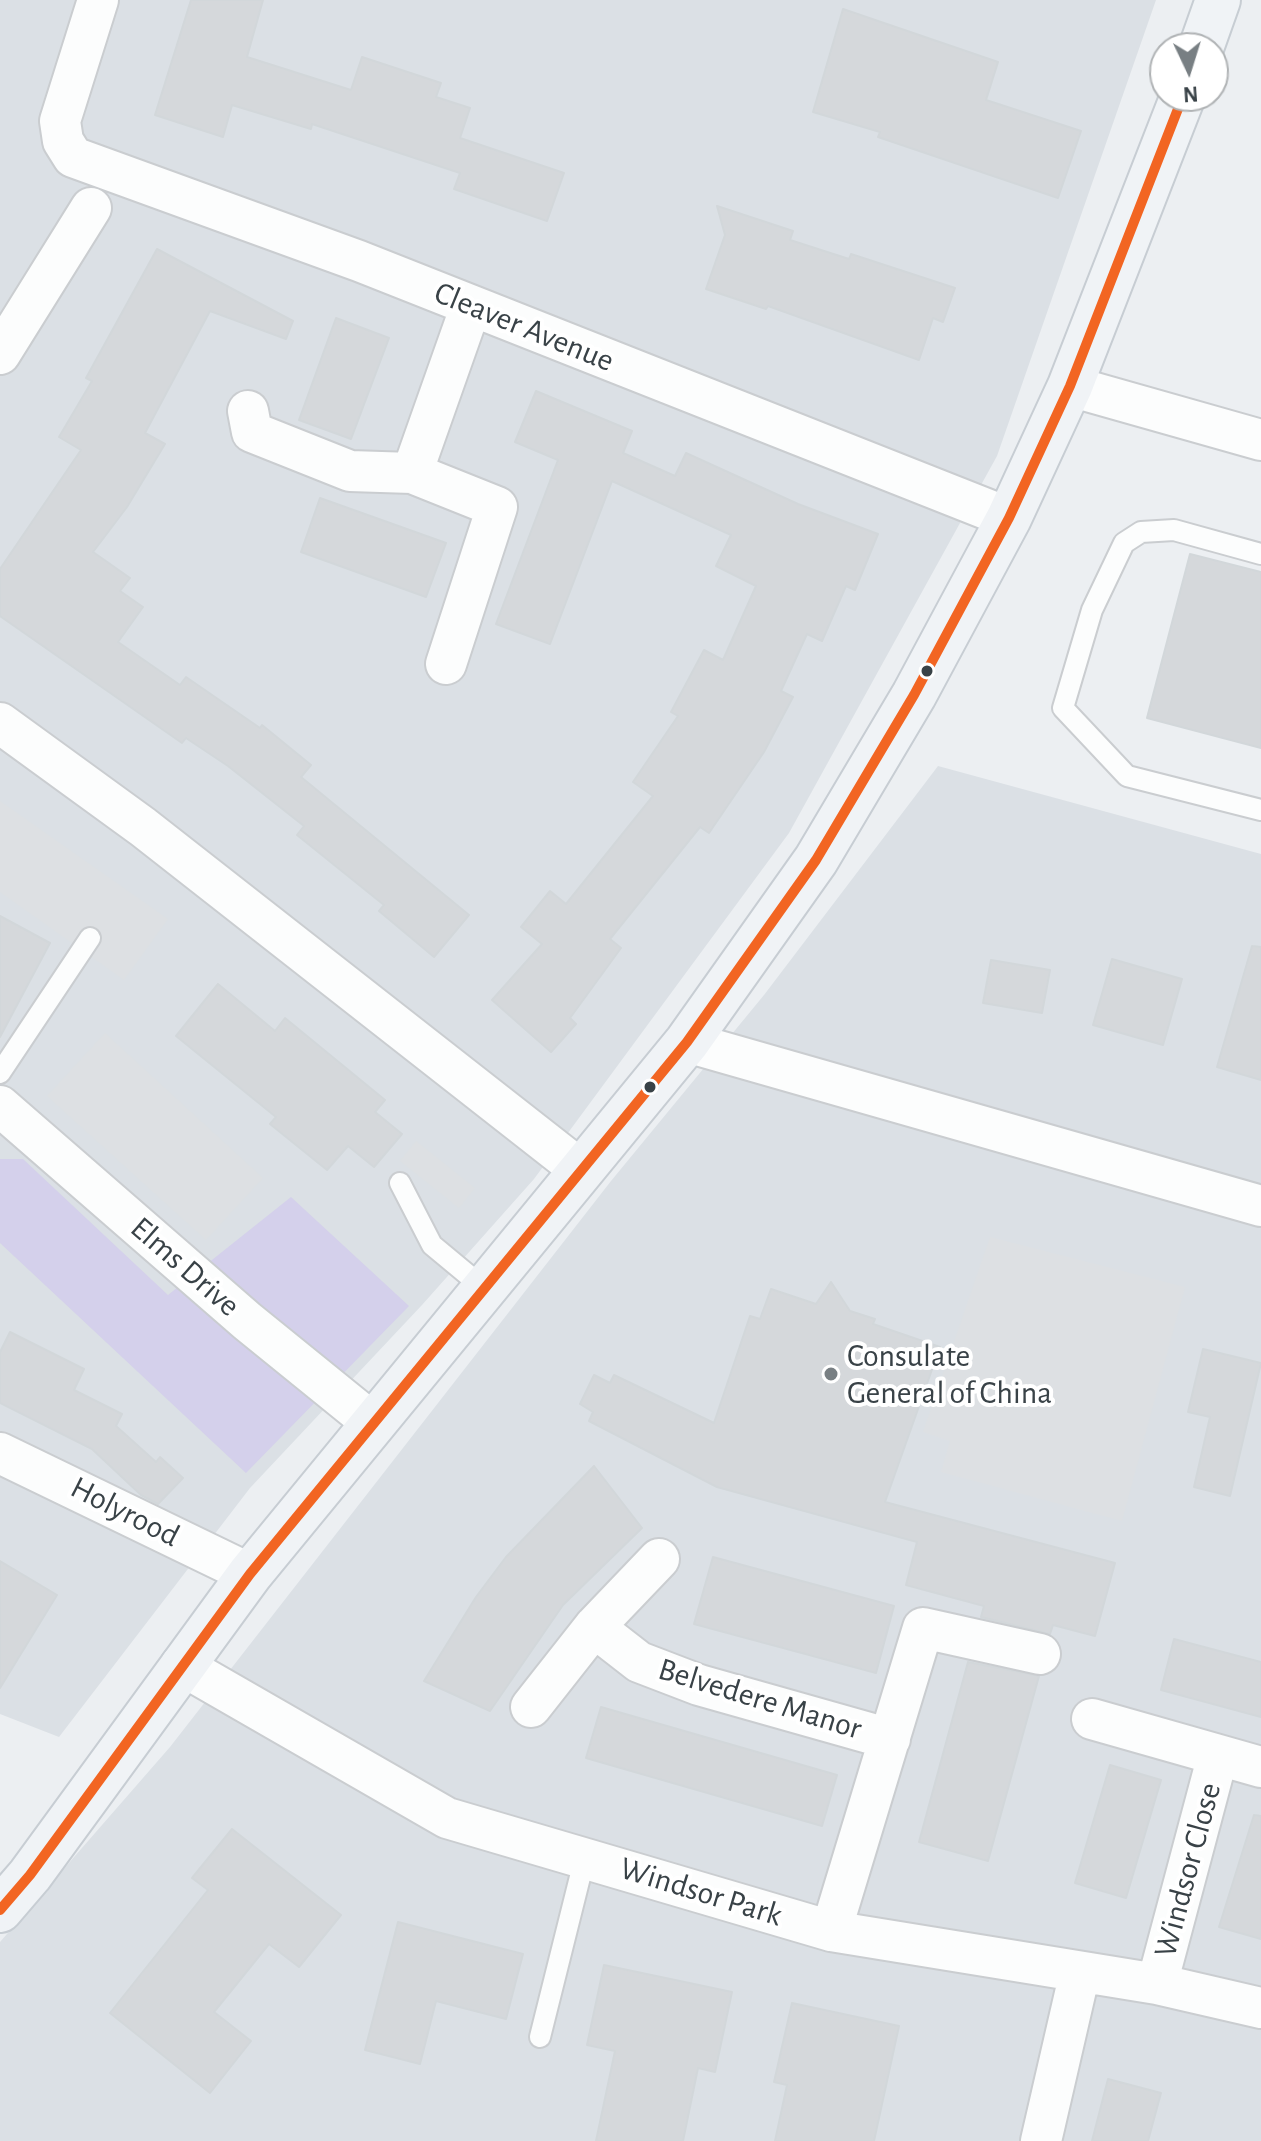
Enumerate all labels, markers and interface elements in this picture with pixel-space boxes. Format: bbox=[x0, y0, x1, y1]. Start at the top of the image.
north arrow bbox=[1149, 32, 1229, 112]
text: N bbox=[1182, 82, 1199, 105]
street label: Cleaver Avenue bbox=[429, 274, 619, 380]
unlabelled marker bbox=[919, 663, 935, 679]
unlabelled marker bbox=[642, 1079, 658, 1095]
street label: Elms Drive bbox=[122, 1209, 248, 1325]
place label: Consulate General of China bbox=[847, 1337, 1052, 1412]
marker: Consulate General of China bbox=[822, 1365, 840, 1383]
street label: Holyrood bbox=[64, 1468, 186, 1556]
street label: Belvedere Manor bbox=[654, 1650, 866, 1748]
street label: Windsor Close bbox=[1146, 1779, 1230, 1961]
street label: Windsor Park bbox=[615, 1849, 787, 1935]

